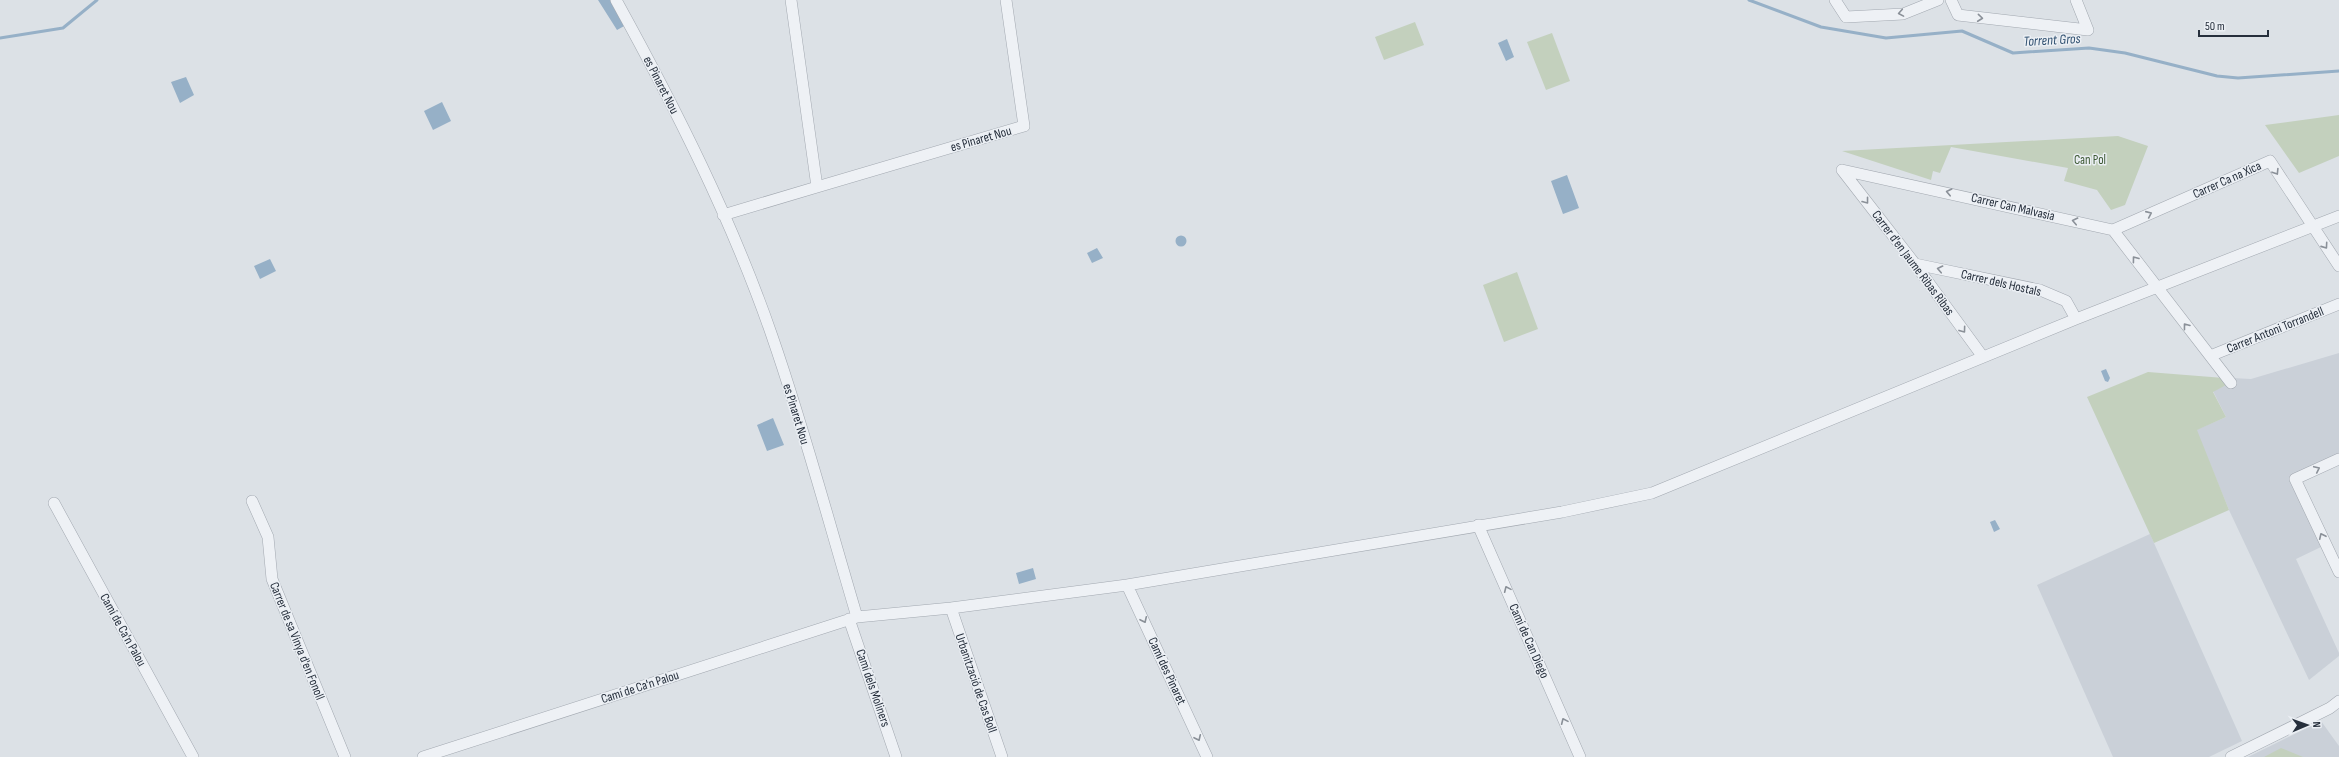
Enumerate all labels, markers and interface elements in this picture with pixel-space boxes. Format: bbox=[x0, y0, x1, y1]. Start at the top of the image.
one-way arrow bbox=[1898, 8, 1904, 17]
scale bar bbox=[2199, 12, 2268, 38]
one-way arrow bbox=[1977, 13, 1983, 22]
text: 50 m bbox=[2205, 19, 2225, 34]
water label: Torrent Gros bbox=[2023, 30, 2081, 50]
street label: es Pinaret Nou bbox=[640, 53, 682, 117]
street label: es Pinaret Nou bbox=[949, 123, 1013, 155]
park label: Can Pol bbox=[2074, 152, 2106, 168]
street label: Carrer Ca na Xica bbox=[2190, 158, 2264, 202]
one-way arrow bbox=[2272, 168, 2279, 175]
one-way arrow bbox=[1945, 189, 1952, 197]
street label: Carrer Can Malvasia bbox=[1970, 190, 2056, 224]
one-way arrow bbox=[1861, 197, 1868, 204]
street label: Carrer d'en Jaume Ribas Ribas bbox=[1868, 207, 1958, 319]
one-way arrow bbox=[2145, 211, 2153, 219]
one-way arrow bbox=[2072, 218, 2079, 226]
one-way arrow bbox=[2320, 242, 2328, 249]
one-way arrow bbox=[2133, 256, 2140, 263]
one-way arrow bbox=[1937, 266, 1943, 274]
street label: Carrer dels Hostals bbox=[1959, 266, 2043, 300]
street label: Carrer Antoni Torrandell bbox=[2224, 303, 2326, 357]
one-way arrow bbox=[2184, 323, 2191, 330]
one-way arrow bbox=[1958, 325, 1965, 332]
street label: es Pinaret Nou bbox=[779, 382, 813, 446]
one-way arrow bbox=[2313, 466, 2320, 474]
one-way arrow bbox=[2319, 533, 2327, 541]
street label: Carrer de sa Vinya d'en Fonoll bbox=[266, 580, 328, 702]
one-way arrow bbox=[1503, 586, 1511, 593]
street label: Camí de Ca'n Palou bbox=[96, 591, 150, 669]
street label: Camí de Can Diego bbox=[1505, 601, 1553, 681]
one-way arrow bbox=[1139, 617, 1147, 624]
street label: Urbanització de Cas Boll bbox=[952, 631, 1000, 735]
street label: Camí des Pinaret bbox=[1144, 635, 1190, 707]
street label: Camí dels Moliners bbox=[852, 647, 894, 729]
street label: Camí de Ca'n Palou bbox=[599, 667, 681, 707]
north arrow bbox=[2287, 705, 2327, 745]
one-way arrow bbox=[1561, 718, 1569, 725]
text: N bbox=[2310, 722, 2323, 728]
one-way arrow bbox=[1193, 734, 1201, 742]

